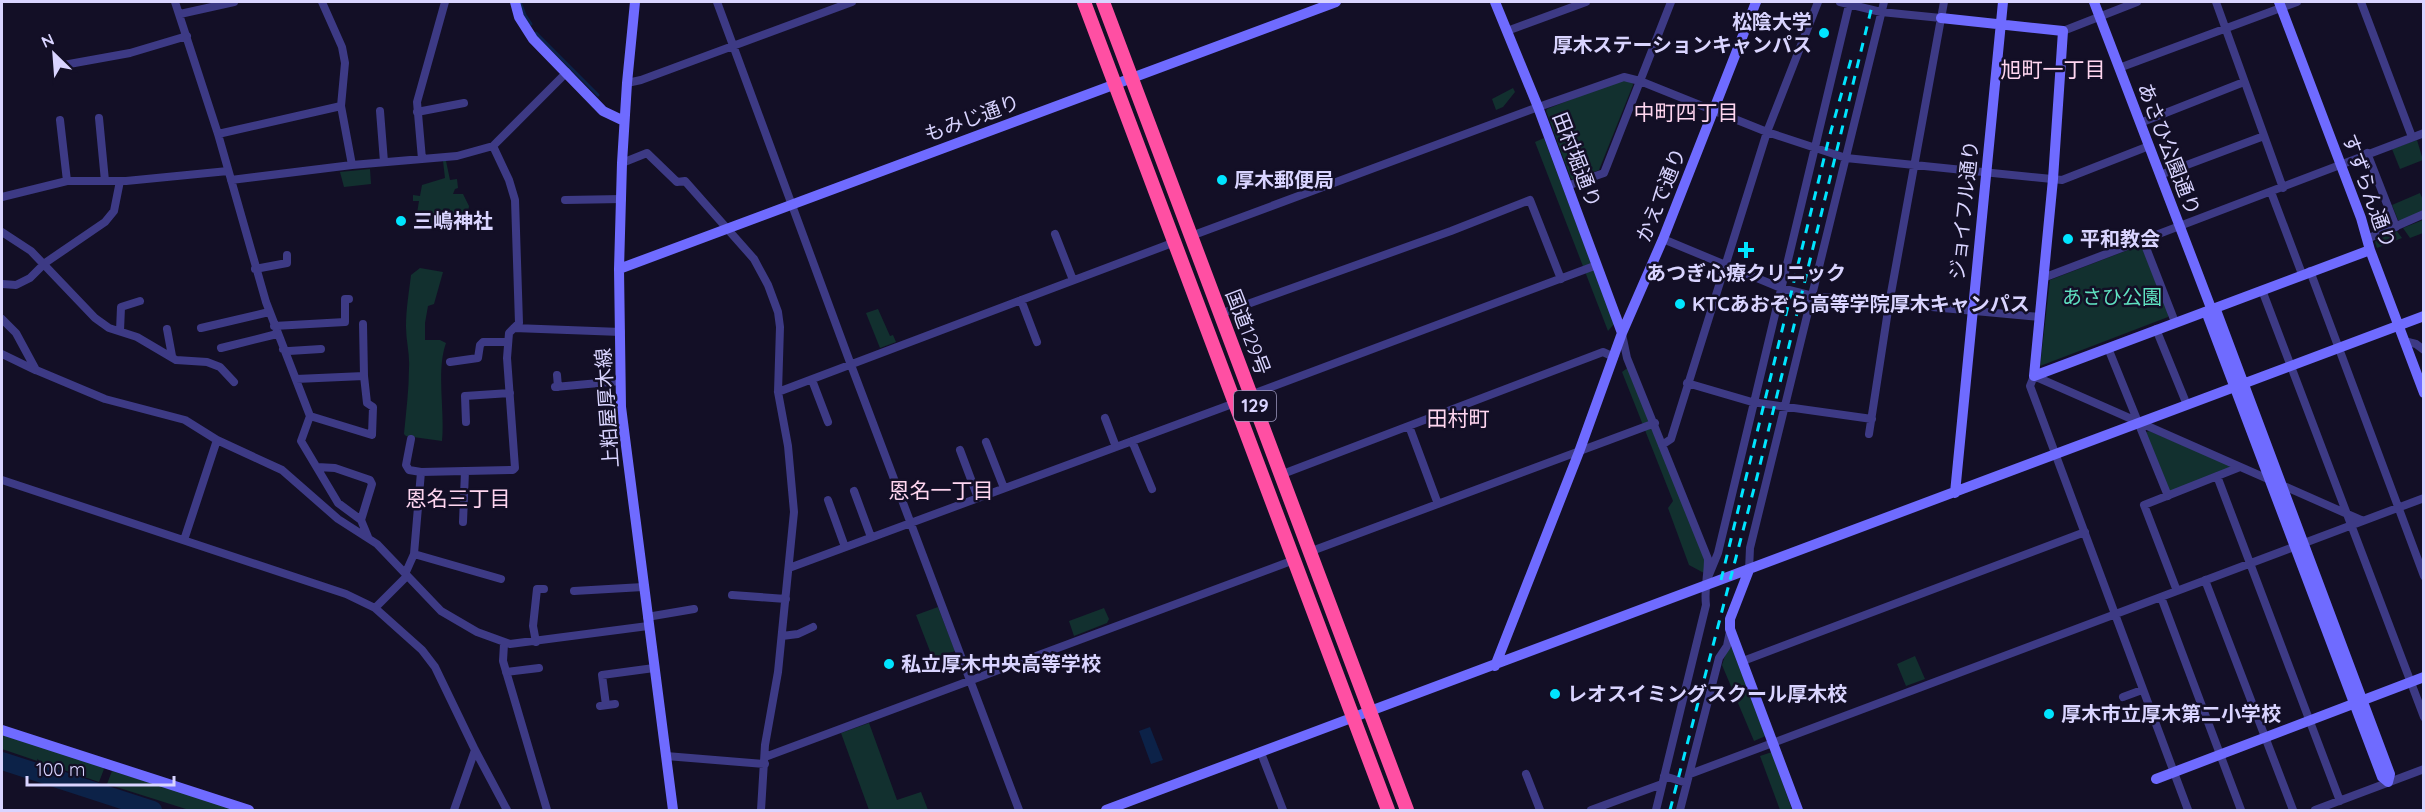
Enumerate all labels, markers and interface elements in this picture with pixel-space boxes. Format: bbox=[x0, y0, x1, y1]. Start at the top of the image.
place label: 松陰大学 厚木ステーションキャンパス bbox=[1552, 9, 1812, 57]
north arrow bbox=[24, 24, 84, 84]
marker: 松陰大学 厚木ステーションキャンパス bbox=[1817, 26, 1831, 40]
text: N bbox=[38, 29, 57, 52]
district label: 旭町一丁目 bbox=[2001, 56, 2106, 82]
street label: あさひ公園通り bbox=[2133, 79, 2206, 219]
street label: もみじ通り bbox=[921, 89, 1023, 146]
district label: 中町四丁目 bbox=[1634, 99, 1739, 125]
street label: 田村堀通り bbox=[1548, 109, 1607, 211]
street label: すずらん通り bbox=[2337, 130, 2402, 251]
street label: ジョイフル通り bbox=[1944, 139, 1983, 281]
street label: かえで通り bbox=[1630, 144, 1691, 246]
place label: 厚木郵便局 bbox=[1234, 167, 1334, 192]
marker: 厚木郵便局 bbox=[1215, 173, 1229, 187]
place label: 三嶋神社 bbox=[413, 208, 493, 233]
marker: 三嶋神社 bbox=[394, 214, 408, 228]
place label: 平和教会 bbox=[2080, 226, 2160, 251]
marker: 平和教会 bbox=[2061, 232, 2075, 246]
marker: あつぎ心療クリニック bbox=[1737, 241, 1755, 259]
place label: あつぎ心療クリニック bbox=[1646, 260, 1846, 285]
park label: あさひ公園 bbox=[2062, 284, 2162, 309]
street label: 国道129号 bbox=[1221, 285, 1276, 378]
place label: KTCあおぞら高等学院厚木キャンパス bbox=[1692, 291, 2030, 316]
marker: KTCあおぞら高等学院厚木キャンパス bbox=[1673, 297, 1687, 311]
street label: 上粕屋厚木線 bbox=[590, 347, 623, 469]
road number: 129 bbox=[1234, 391, 1276, 421]
district label: 田村町 bbox=[1427, 405, 1490, 431]
district label: 恩名一丁目 bbox=[889, 477, 994, 503]
district label: 恩名三丁目 bbox=[406, 485, 511, 511]
place label: 私立厚木中央高等学校 bbox=[901, 651, 1101, 676]
marker: 私立厚木中央高等学校 bbox=[882, 657, 896, 671]
place label: レオスイミングスクール厚木校 bbox=[1567, 681, 1847, 706]
marker: レオスイミングスクール厚木校 bbox=[1548, 687, 1562, 701]
place label: 厚木市立厚木第二小学校 bbox=[2061, 701, 2281, 726]
marker: 厚木市立厚木第二小学校 bbox=[2042, 707, 2056, 721]
scale bar bbox=[27, 749, 174, 787]
text: 100 m bbox=[36, 758, 85, 781]

